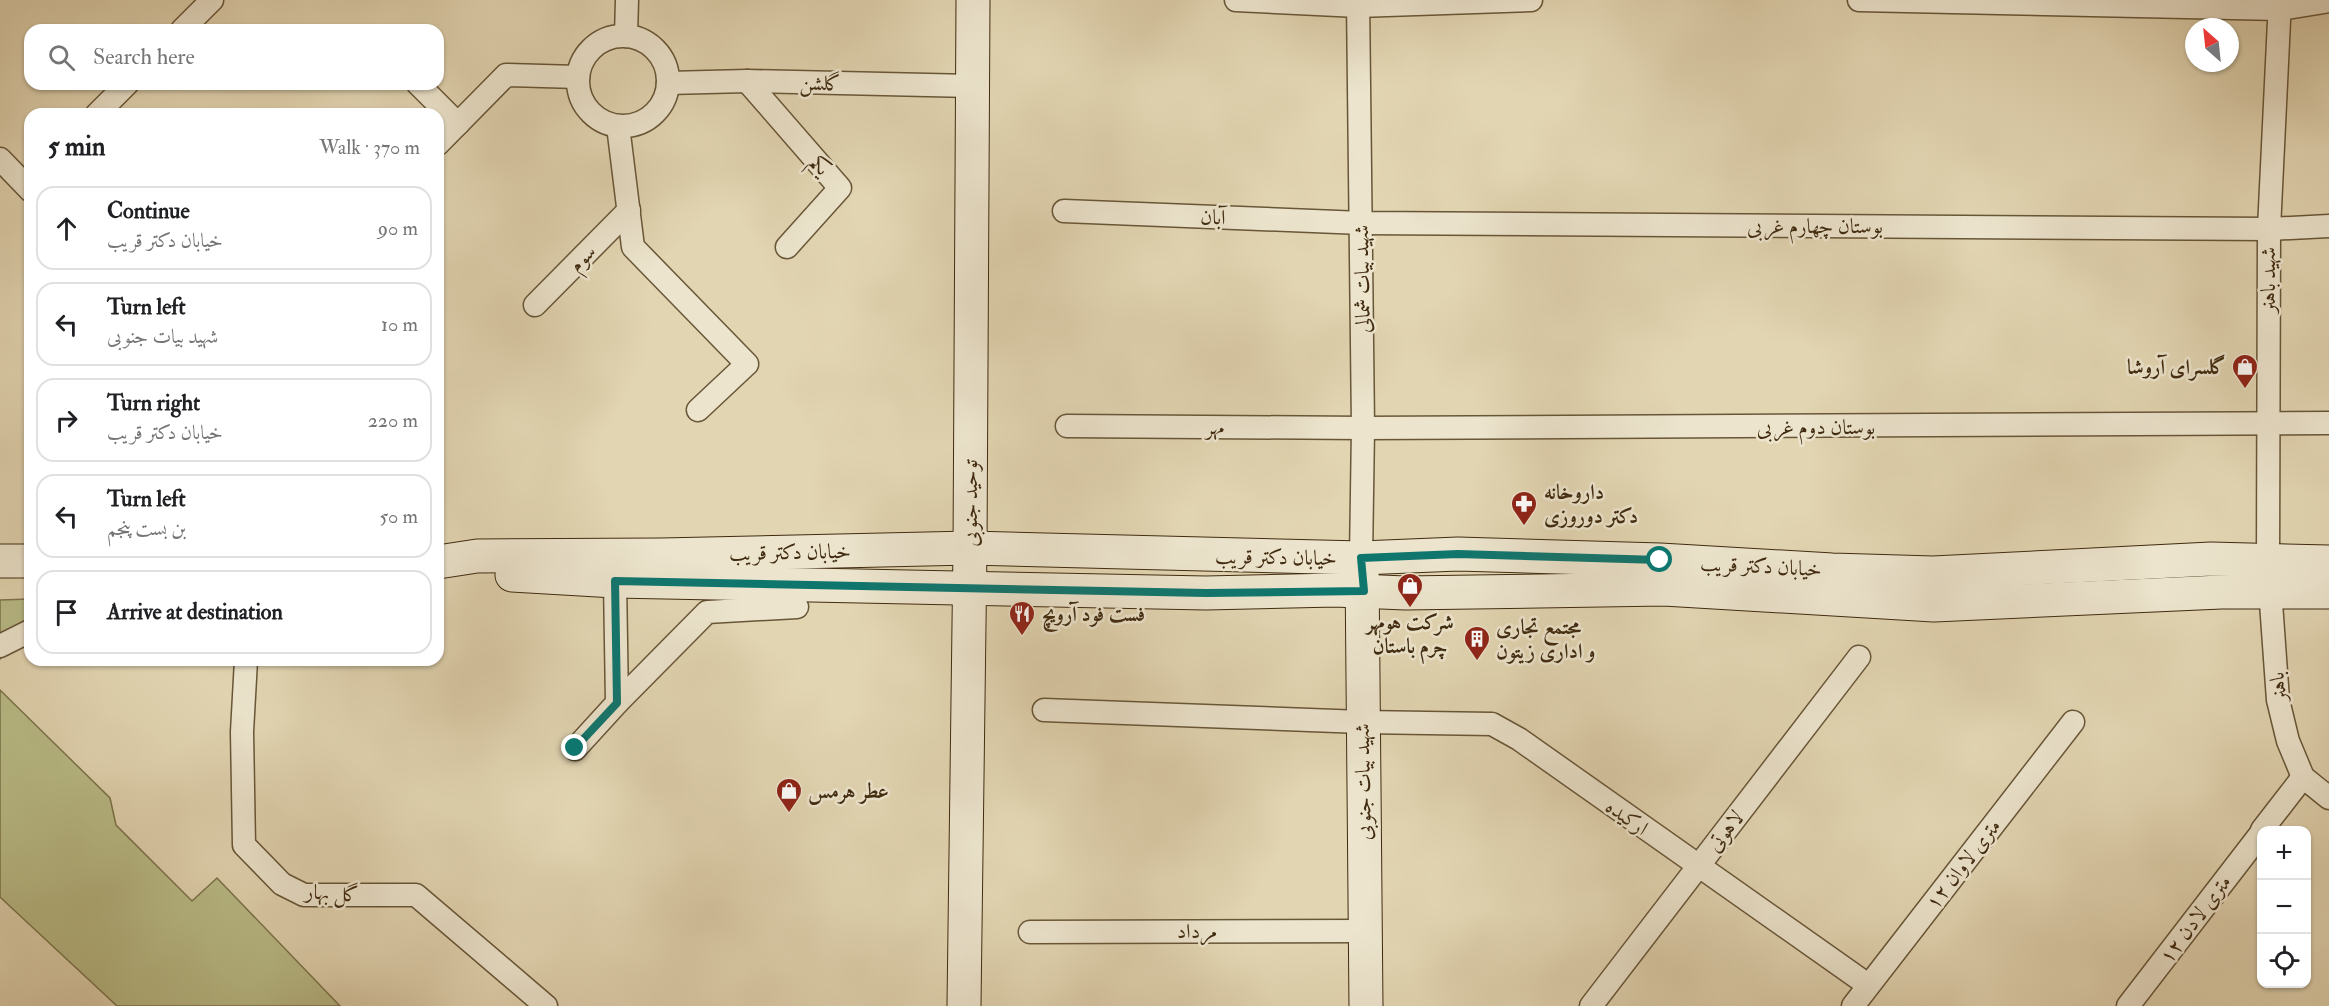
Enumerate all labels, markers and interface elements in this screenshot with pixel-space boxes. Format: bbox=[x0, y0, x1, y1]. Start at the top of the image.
north arrow bbox=[2185, 18, 2239, 72]
search box bbox=[24, 24, 444, 90]
icon: search bbox=[45, 41, 78, 74]
text: Search here bbox=[93, 43, 195, 71]
street label: گلشن bbox=[799, 70, 841, 97]
text: 5 min bbox=[48, 131, 105, 163]
text: Walk · 370 m bbox=[319, 135, 420, 160]
street label: یکم bbox=[799, 149, 837, 186]
text: Continue bbox=[107, 197, 190, 225]
street label: آبان bbox=[1200, 204, 1229, 232]
icon: ahead bbox=[50, 212, 83, 245]
street label: بوستان چهارم غربی bbox=[1747, 213, 1883, 244]
text: 90 m bbox=[378, 216, 418, 241]
street label: شهید بیات شمالی bbox=[1348, 225, 1377, 333]
text: خیابان دکتر قریب bbox=[107, 228, 223, 253]
street label: سوم bbox=[563, 239, 605, 281]
street label: شهید باهنر bbox=[2255, 247, 2282, 315]
text: Turn left bbox=[107, 293, 186, 321]
icon: left bbox=[50, 308, 83, 341]
text: 10 m bbox=[381, 312, 418, 337]
text: شهید بیات جنوبی bbox=[107, 324, 218, 349]
shop icon: گلسرای آروشا bbox=[2230, 352, 2260, 390]
place label: گلسرای آروشا bbox=[2127, 354, 2226, 381]
text: Turn right bbox=[107, 389, 200, 417]
icon: right bbox=[50, 404, 83, 437]
text: 220 m bbox=[368, 408, 418, 433]
street label: مهر bbox=[1204, 414, 1224, 441]
street label: بوستان دوم غربی bbox=[1757, 414, 1875, 445]
text: خیابان دکتر قریب bbox=[107, 420, 223, 445]
street label: توحید جنوبی bbox=[957, 458, 985, 547]
place label: داروخانه دکتر دوروزی bbox=[1544, 479, 1638, 530]
text: Turn left bbox=[107, 485, 186, 513]
pharmacy icon: داروخانه دکتر دوروزی bbox=[1509, 489, 1539, 527]
icon: left bbox=[50, 500, 83, 533]
text: 50 m bbox=[379, 504, 418, 529]
text: بن بست پنجم bbox=[107, 516, 186, 541]
street label: خیابان دکتر قریب bbox=[729, 538, 851, 567]
street label: خیابان دکتر قریب bbox=[1215, 543, 1337, 572]
route start bbox=[1646, 546, 1672, 572]
street label: خیابان دکتر قریب bbox=[1700, 550, 1822, 583]
shop icon: شرکت هومهر چرم باستان bbox=[1395, 571, 1425, 609]
icon: arrive bbox=[50, 596, 83, 629]
text: Arrive at destination bbox=[107, 598, 283, 626]
restaurant icon: فست فود آرویچ bbox=[1007, 599, 1037, 637]
place label: فست فود آرویچ bbox=[1042, 601, 1145, 632]
place label: شرکت هومهر چرم باستان bbox=[1364, 609, 1454, 665]
place label: مجتمع تجاری و اداری زیتون bbox=[1496, 614, 1595, 665]
building icon: مجتمع تجاری و اداری زیتون bbox=[1462, 624, 1492, 662]
street label: باهنر bbox=[2263, 670, 2294, 705]
street label: شهید بیات جنوبی bbox=[1349, 723, 1379, 841]
route end bbox=[561, 734, 587, 760]
shop icon: عطر هرمس bbox=[774, 776, 804, 814]
place label: عطر هرمس bbox=[808, 778, 889, 805]
street label: ارکیده bbox=[1600, 793, 1653, 842]
street label: لاهوتی bbox=[1701, 805, 1750, 858]
street label: ۱۲ متری لاوان bbox=[1920, 814, 2007, 915]
map controls bbox=[2257, 826, 2311, 988]
button: + bbox=[2257, 826, 2311, 880]
street label: ۱۲ متری لادن bbox=[2153, 870, 2238, 969]
street label: گل بهار bbox=[302, 878, 360, 910]
button: − bbox=[2257, 880, 2311, 934]
street label: مرداد bbox=[1177, 918, 1217, 946]
button: locate bbox=[2257, 934, 2311, 988]

